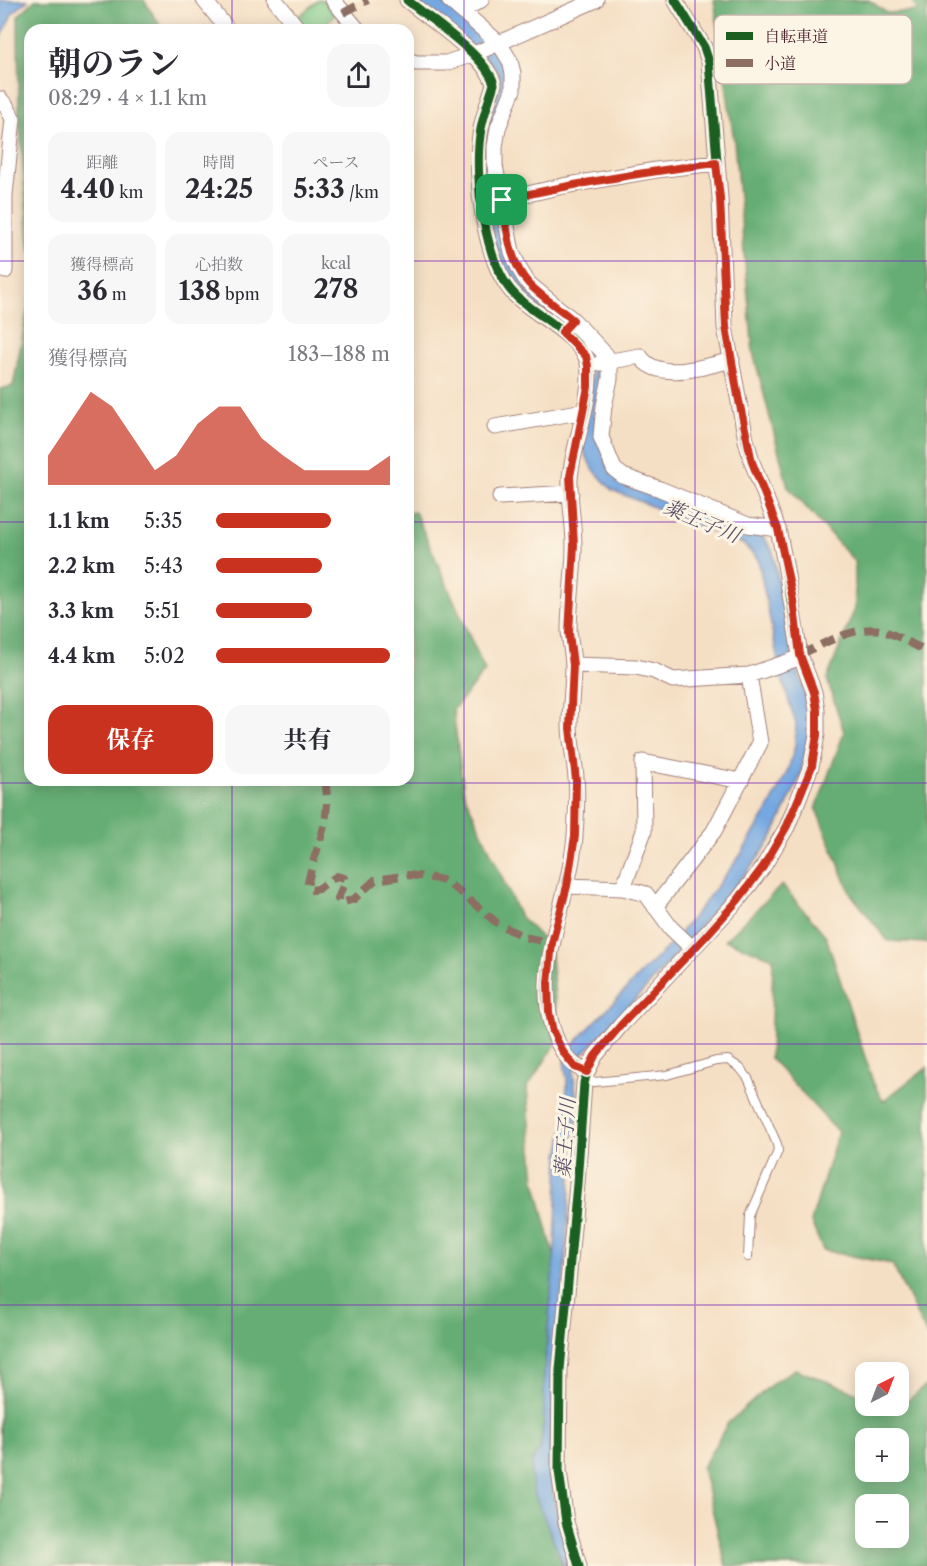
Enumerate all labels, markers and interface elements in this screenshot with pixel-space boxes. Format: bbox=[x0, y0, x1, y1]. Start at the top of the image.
legend bbox=[714, 15, 912, 84]
text: 自転車道 bbox=[764, 26, 828, 46]
text: 朝のラン bbox=[48, 43, 180, 84]
button: share bbox=[327, 44, 390, 107]
text: 小道 bbox=[764, 53, 796, 73]
text: 08:29 · 4 × 1.1 km bbox=[48, 86, 207, 110]
text: 距離 bbox=[86, 152, 118, 172]
text: 時間 bbox=[203, 152, 235, 172]
text: ペース bbox=[312, 152, 360, 172]
text: 4.40 bbox=[61, 173, 115, 205]
text: 24:25 bbox=[185, 173, 253, 205]
text: 5:33 bbox=[293, 173, 345, 205]
pin bbox=[476, 174, 527, 225]
text: km bbox=[115, 182, 144, 202]
text: /km bbox=[345, 182, 379, 202]
icon: arrive bbox=[485, 183, 518, 216]
text: kcal bbox=[321, 253, 351, 273]
text: 獲得標高 bbox=[70, 254, 134, 274]
text: 心拍数 bbox=[195, 254, 243, 274]
text: 278 bbox=[314, 273, 358, 305]
text: 36 bbox=[77, 275, 108, 307]
text: 138 bbox=[178, 275, 221, 307]
text: m bbox=[108, 284, 127, 304]
text: bpm bbox=[221, 284, 260, 304]
text: 183–188 m bbox=[288, 342, 390, 366]
text: 獲得標高 bbox=[48, 346, 128, 370]
water label: 薬王子川 bbox=[660, 494, 745, 548]
text: 1.1 km bbox=[48, 509, 110, 533]
text: 5:35 bbox=[144, 509, 182, 533]
text: 2.2 km bbox=[48, 554, 115, 578]
text: 5:43 bbox=[144, 554, 183, 578]
text: 3.3 km bbox=[48, 599, 114, 623]
text: 5:51 bbox=[144, 599, 180, 623]
text: 4.4 km bbox=[48, 644, 115, 668]
text: 5:02 bbox=[144, 644, 185, 668]
button: 保存 bbox=[48, 705, 213, 774]
button: 共有 bbox=[225, 705, 390, 774]
water label: 薬王子川 bbox=[550, 1095, 580, 1179]
north arrow bbox=[855, 1362, 909, 1416]
map controls bbox=[855, 1362, 909, 1548]
button: + bbox=[855, 1428, 909, 1482]
button: − bbox=[855, 1494, 909, 1548]

